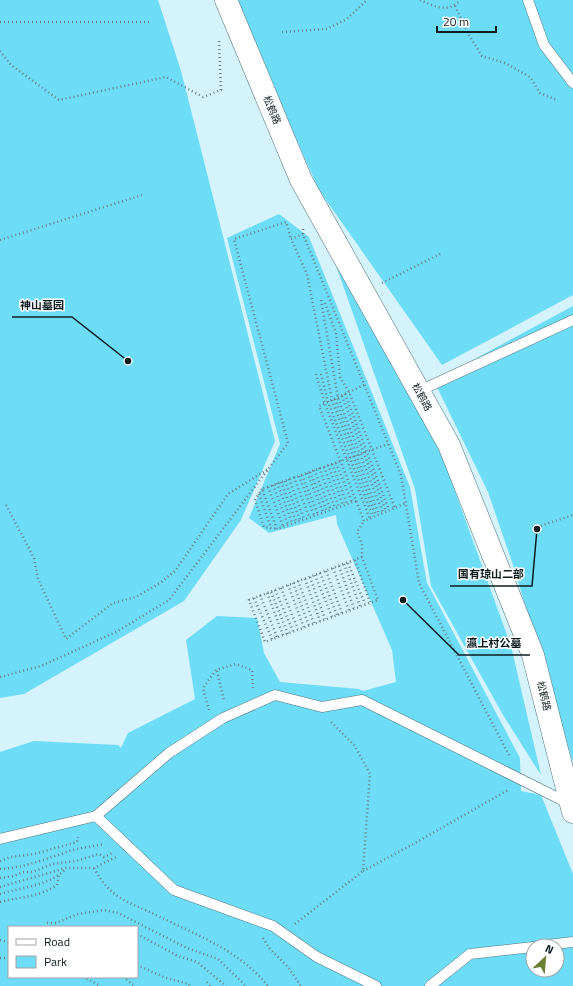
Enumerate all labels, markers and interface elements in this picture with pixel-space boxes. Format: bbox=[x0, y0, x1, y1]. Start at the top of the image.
scale bar bbox=[437, 8, 496, 34]
text: 20 m bbox=[443, 12, 469, 31]
street label: 松鹤路 bbox=[259, 93, 285, 127]
callout: 神山墓园 bbox=[12, 294, 72, 317]
text: 神山墓园 bbox=[20, 297, 64, 313]
street label: 松鹤路 bbox=[408, 380, 436, 414]
callout: 国有琼山二部 bbox=[450, 563, 532, 586]
text: 国有琼山二部 bbox=[458, 566, 524, 582]
callout: 瀛上村公墓 bbox=[459, 632, 530, 655]
text: 瀛上村公墓 bbox=[467, 635, 522, 651]
street label: 松鹤路 bbox=[533, 680, 555, 712]
legend bbox=[8, 926, 138, 978]
text: Road bbox=[44, 932, 70, 951]
north arrow bbox=[525, 938, 565, 978]
text: N bbox=[542, 940, 556, 958]
text: Park bbox=[44, 952, 67, 971]

